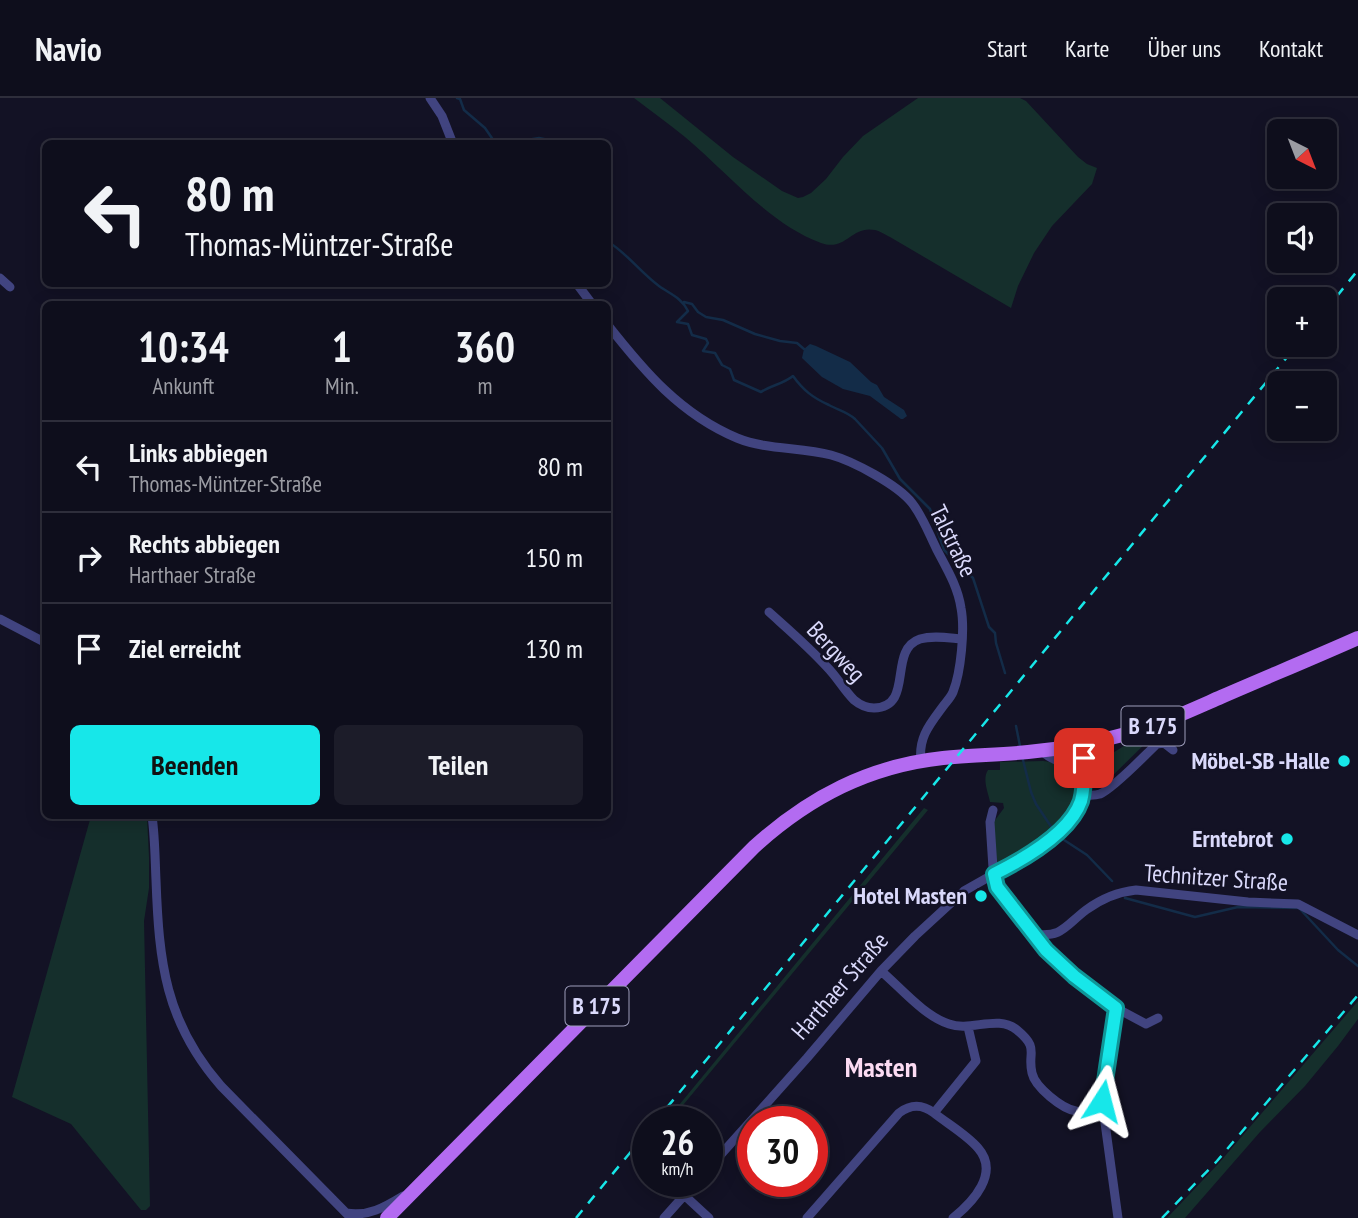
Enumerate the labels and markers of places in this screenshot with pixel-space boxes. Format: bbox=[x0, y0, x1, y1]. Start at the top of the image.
pin bbox=[1054, 728, 1114, 788]
place label: Möbel-SB -Halle bbox=[1191, 745, 1330, 776]
marker: Möbel-SB -Halle bbox=[1336, 753, 1352, 769]
place label: Erntebrot bbox=[1192, 823, 1273, 854]
marker: Erntebrot bbox=[1279, 831, 1295, 847]
place label: Hotel Masten bbox=[853, 880, 967, 911]
marker: Hotel Masten bbox=[973, 888, 989, 904]

